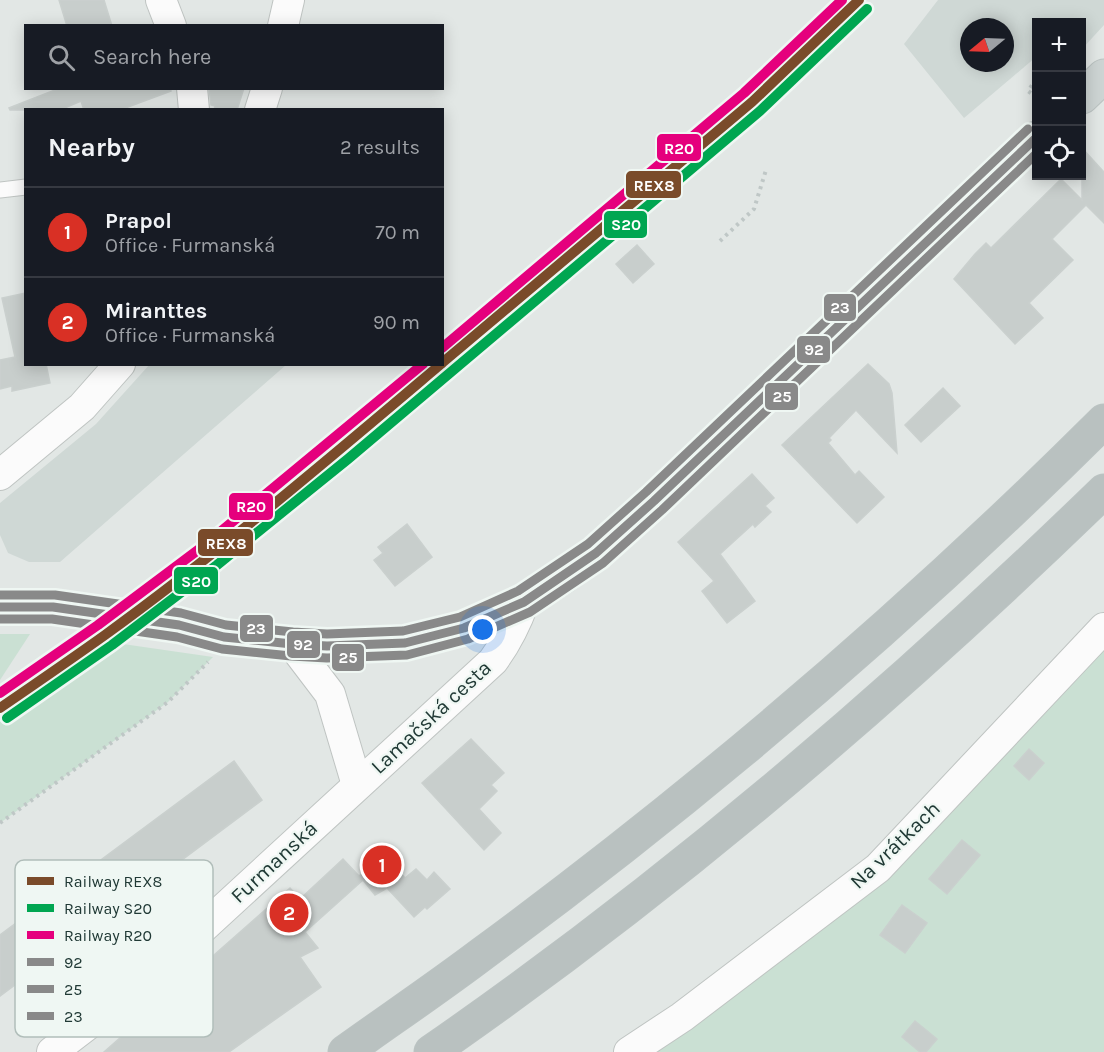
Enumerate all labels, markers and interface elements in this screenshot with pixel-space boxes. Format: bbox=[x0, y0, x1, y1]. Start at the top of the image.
north arrow bbox=[960, 18, 1014, 72]
map controls bbox=[1032, 18, 1086, 180]
button: + bbox=[1032, 18, 1086, 72]
search box bbox=[24, 24, 444, 90]
icon: search bbox=[45, 41, 78, 74]
text: Search here bbox=[93, 44, 211, 70]
button: − bbox=[1032, 72, 1086, 126]
button: locate bbox=[1032, 126, 1086, 180]
text: Nearby bbox=[48, 132, 135, 163]
line badge: R20 bbox=[656, 133, 702, 162]
text: 2 results bbox=[340, 136, 420, 159]
text: R20 bbox=[664, 139, 694, 158]
line badge: REX8 bbox=[625, 170, 682, 199]
text: REX8 bbox=[634, 176, 674, 195]
text: Prapol bbox=[105, 208, 172, 234]
line badge: S20 bbox=[603, 210, 648, 239]
text: S20 bbox=[611, 215, 641, 234]
text: 1 bbox=[64, 221, 71, 244]
text: 70 m bbox=[375, 221, 420, 244]
text: Office · Furmanská bbox=[105, 234, 275, 257]
line badge: 23 bbox=[823, 293, 857, 322]
text: Miranttes bbox=[105, 298, 207, 324]
text: 23 bbox=[830, 298, 850, 317]
text: 2 bbox=[61, 311, 74, 334]
text: 90 m bbox=[373, 311, 420, 334]
text: Office · Furmanská bbox=[105, 324, 275, 347]
line badge: 92 bbox=[796, 335, 831, 364]
text: 92 bbox=[804, 340, 824, 359]
line badge: 25 bbox=[764, 382, 799, 411]
text: 25 bbox=[773, 387, 792, 406]
line badge: R20 bbox=[228, 492, 274, 521]
text: R20 bbox=[236, 497, 266, 516]
line badge: REX8 bbox=[197, 528, 254, 557]
text: REX8 bbox=[206, 534, 246, 553]
line badge: S20 bbox=[173, 566, 219, 595]
text: S20 bbox=[181, 572, 211, 591]
line badge: 23 bbox=[239, 614, 274, 643]
your location bbox=[468, 615, 497, 644]
text: 23 bbox=[246, 619, 266, 638]
line badge: 92 bbox=[286, 630, 321, 659]
text: 92 bbox=[293, 635, 313, 654]
line badge: 25 bbox=[331, 643, 365, 672]
text: 25 bbox=[339, 648, 358, 667]
street label: Lamačská cesta bbox=[366, 655, 496, 779]
street label: Na vrátkach bbox=[845, 796, 945, 894]
street label: Furmanská bbox=[226, 816, 322, 908]
pin: 1 bbox=[362, 842, 401, 888]
legend bbox=[15, 860, 213, 1037]
text: Railway REX8 bbox=[64, 872, 162, 891]
pin: 2 bbox=[270, 890, 308, 936]
text: Railway S20 bbox=[64, 899, 152, 918]
text: Railway R20 bbox=[64, 926, 152, 945]
text: 92 bbox=[64, 953, 83, 972]
text: 25 bbox=[64, 980, 82, 999]
text: 23 bbox=[64, 1007, 83, 1026]

